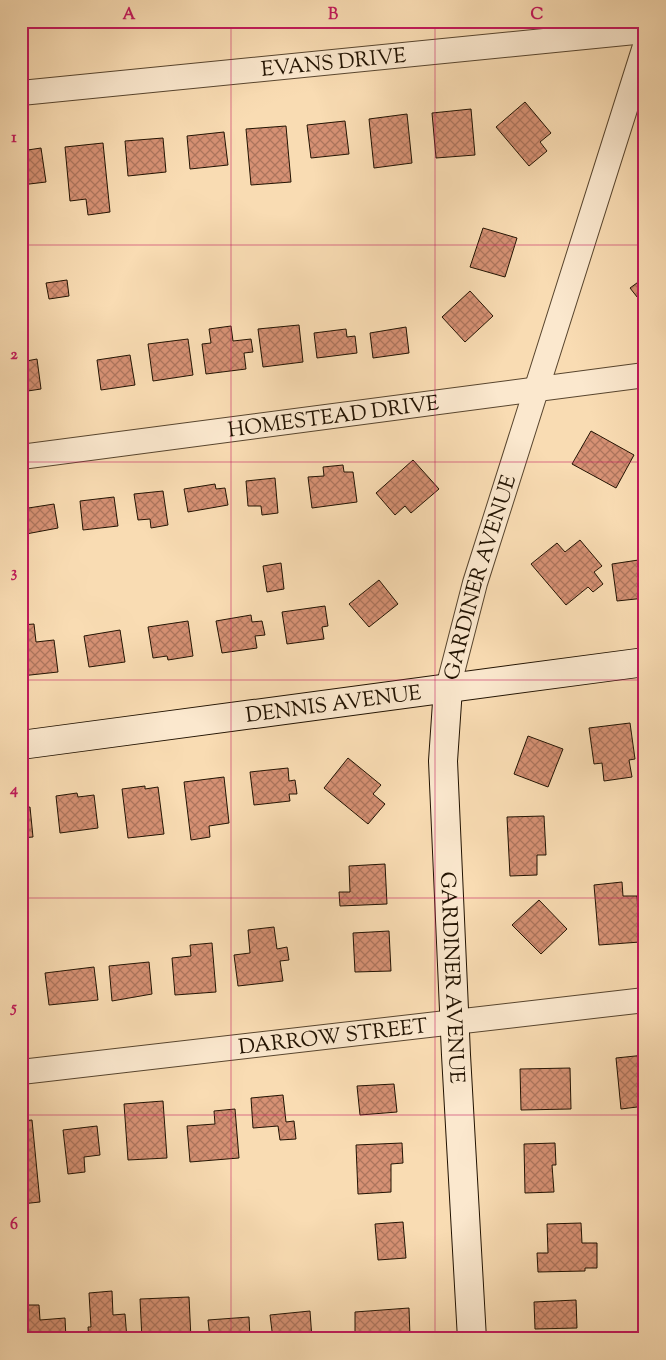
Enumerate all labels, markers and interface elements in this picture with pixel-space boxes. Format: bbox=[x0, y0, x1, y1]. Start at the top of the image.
text: A bbox=[123, 4, 136, 27]
text: B bbox=[328, 4, 338, 27]
text: C bbox=[531, 4, 544, 27]
street label: EVANS DRIVE bbox=[260, 42, 408, 86]
text: 1 bbox=[11, 127, 17, 150]
text: 2 bbox=[10, 344, 18, 367]
street label: HOMESTEAD DRIVE bbox=[226, 389, 441, 447]
street label: GARDINER AVENUE bbox=[438, 471, 525, 684]
text: 3 bbox=[11, 562, 18, 585]
street label: DENNIS AVENUE bbox=[244, 679, 424, 732]
text: 4 bbox=[9, 779, 18, 802]
street label: GARDINER AVENUE bbox=[431, 871, 471, 1085]
text: 5 bbox=[9, 997, 17, 1020]
street label: DARROW STREET bbox=[237, 1012, 430, 1064]
text: 6 bbox=[10, 1214, 18, 1237]

